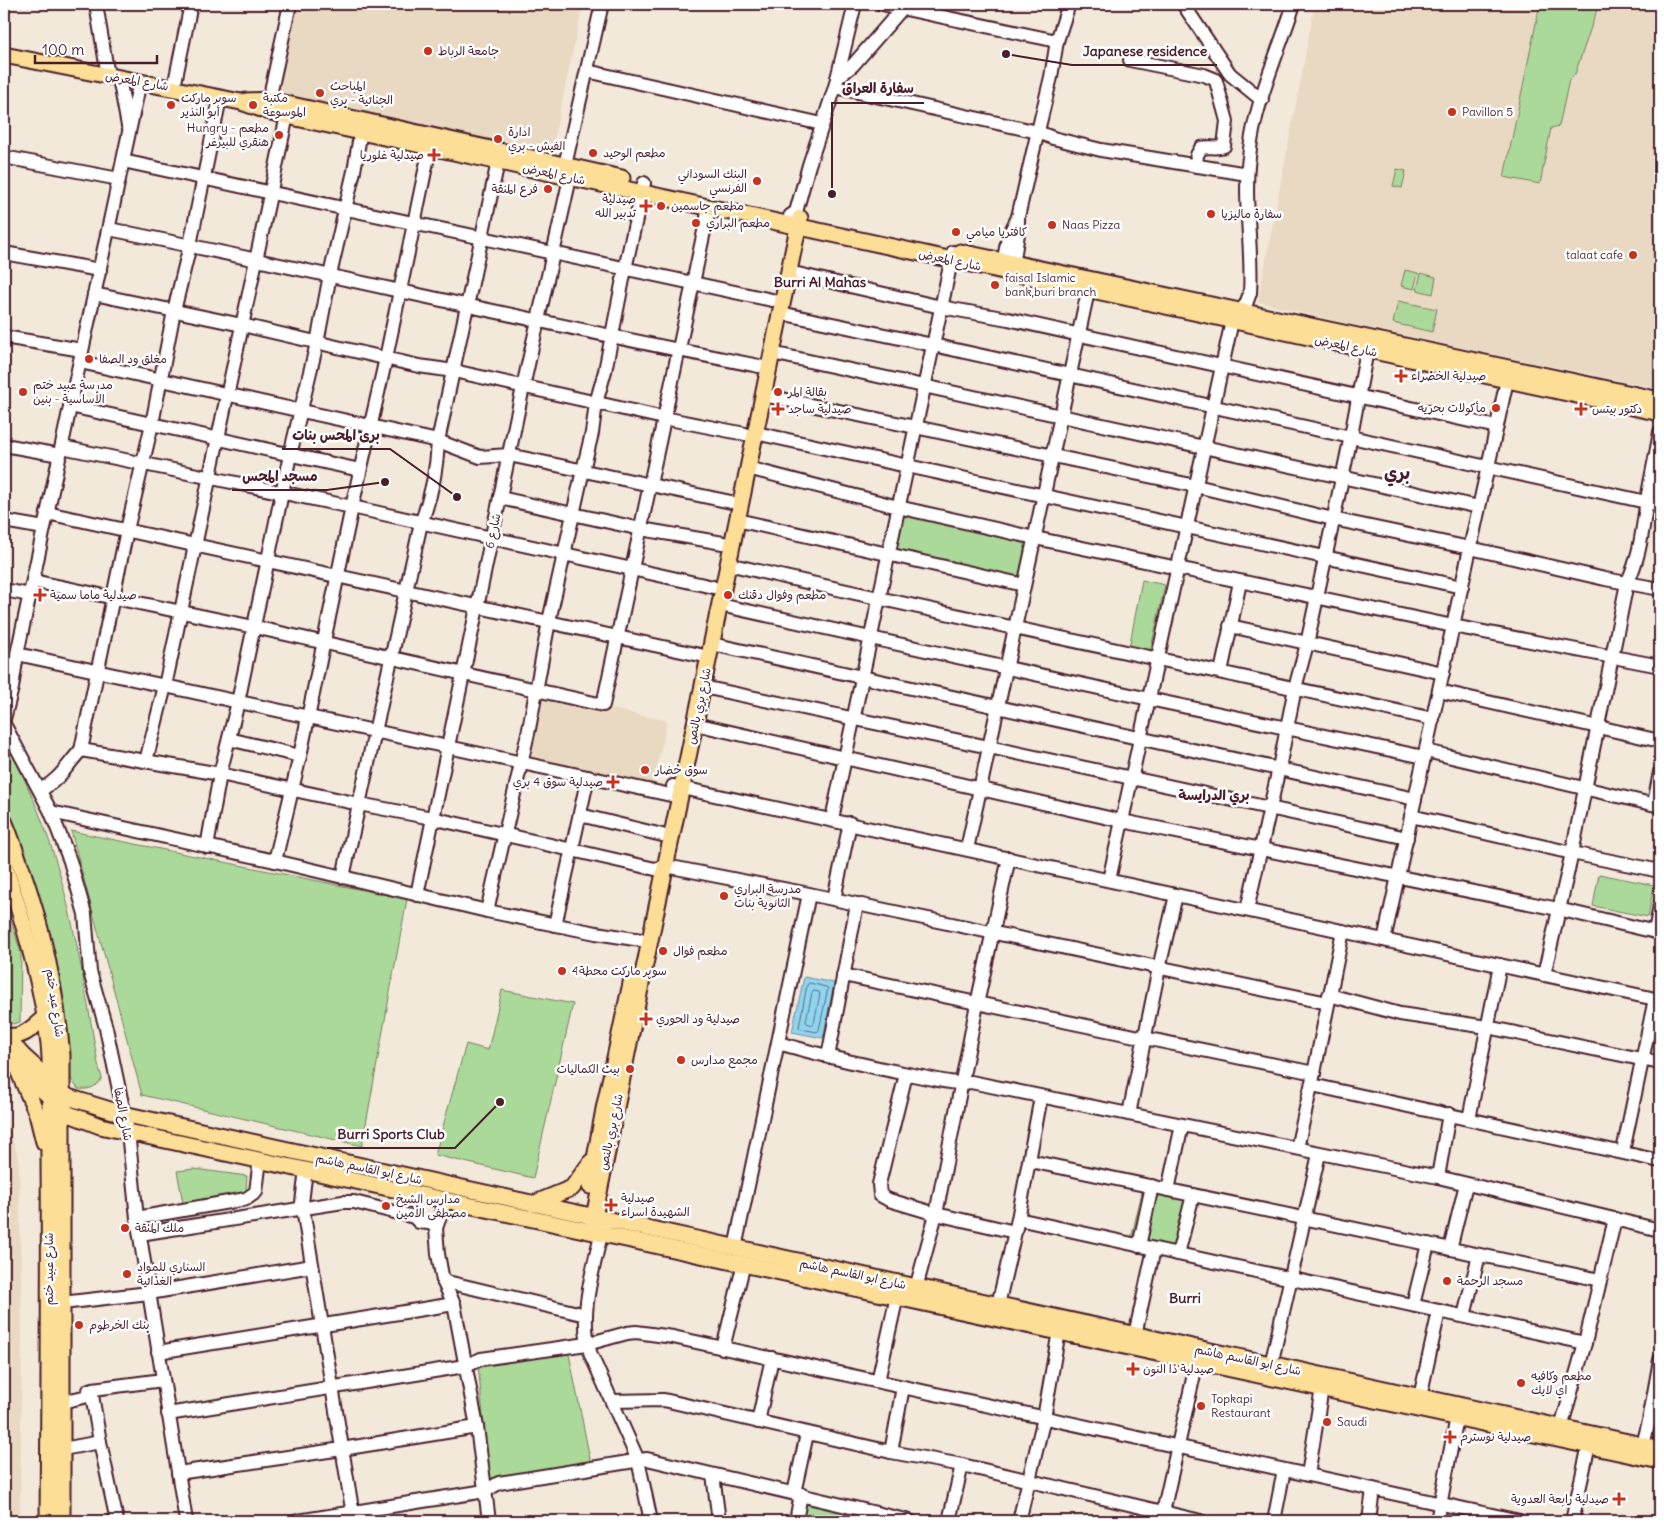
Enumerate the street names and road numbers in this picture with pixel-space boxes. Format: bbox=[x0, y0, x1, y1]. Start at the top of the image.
street label: شارع المعرض bbox=[104, 68, 170, 95]
street label: شارع المعرض bbox=[521, 160, 587, 189]
street label: شارع المعرض bbox=[917, 246, 983, 275]
street label: شارع المعرض bbox=[1313, 332, 1379, 361]
street label: شارع 6 bbox=[481, 512, 506, 550]
street label: شارع بري بالنص bbox=[683, 666, 716, 746]
street label: شارع عبد ختم bbox=[41, 968, 68, 1038]
street label: شارع الصفا bbox=[109, 1086, 136, 1142]
street label: شارع بري بالنص bbox=[595, 1092, 628, 1172]
street label: شارع ابو القاسم هاشم bbox=[314, 1150, 424, 1189]
street label: شارع عبيد ختم bbox=[41, 1233, 58, 1305]
street label: شارع ابو القاسم هاشم bbox=[798, 1255, 908, 1294]
street label: شارع ابو القاسم هاشم bbox=[1193, 1341, 1303, 1380]

